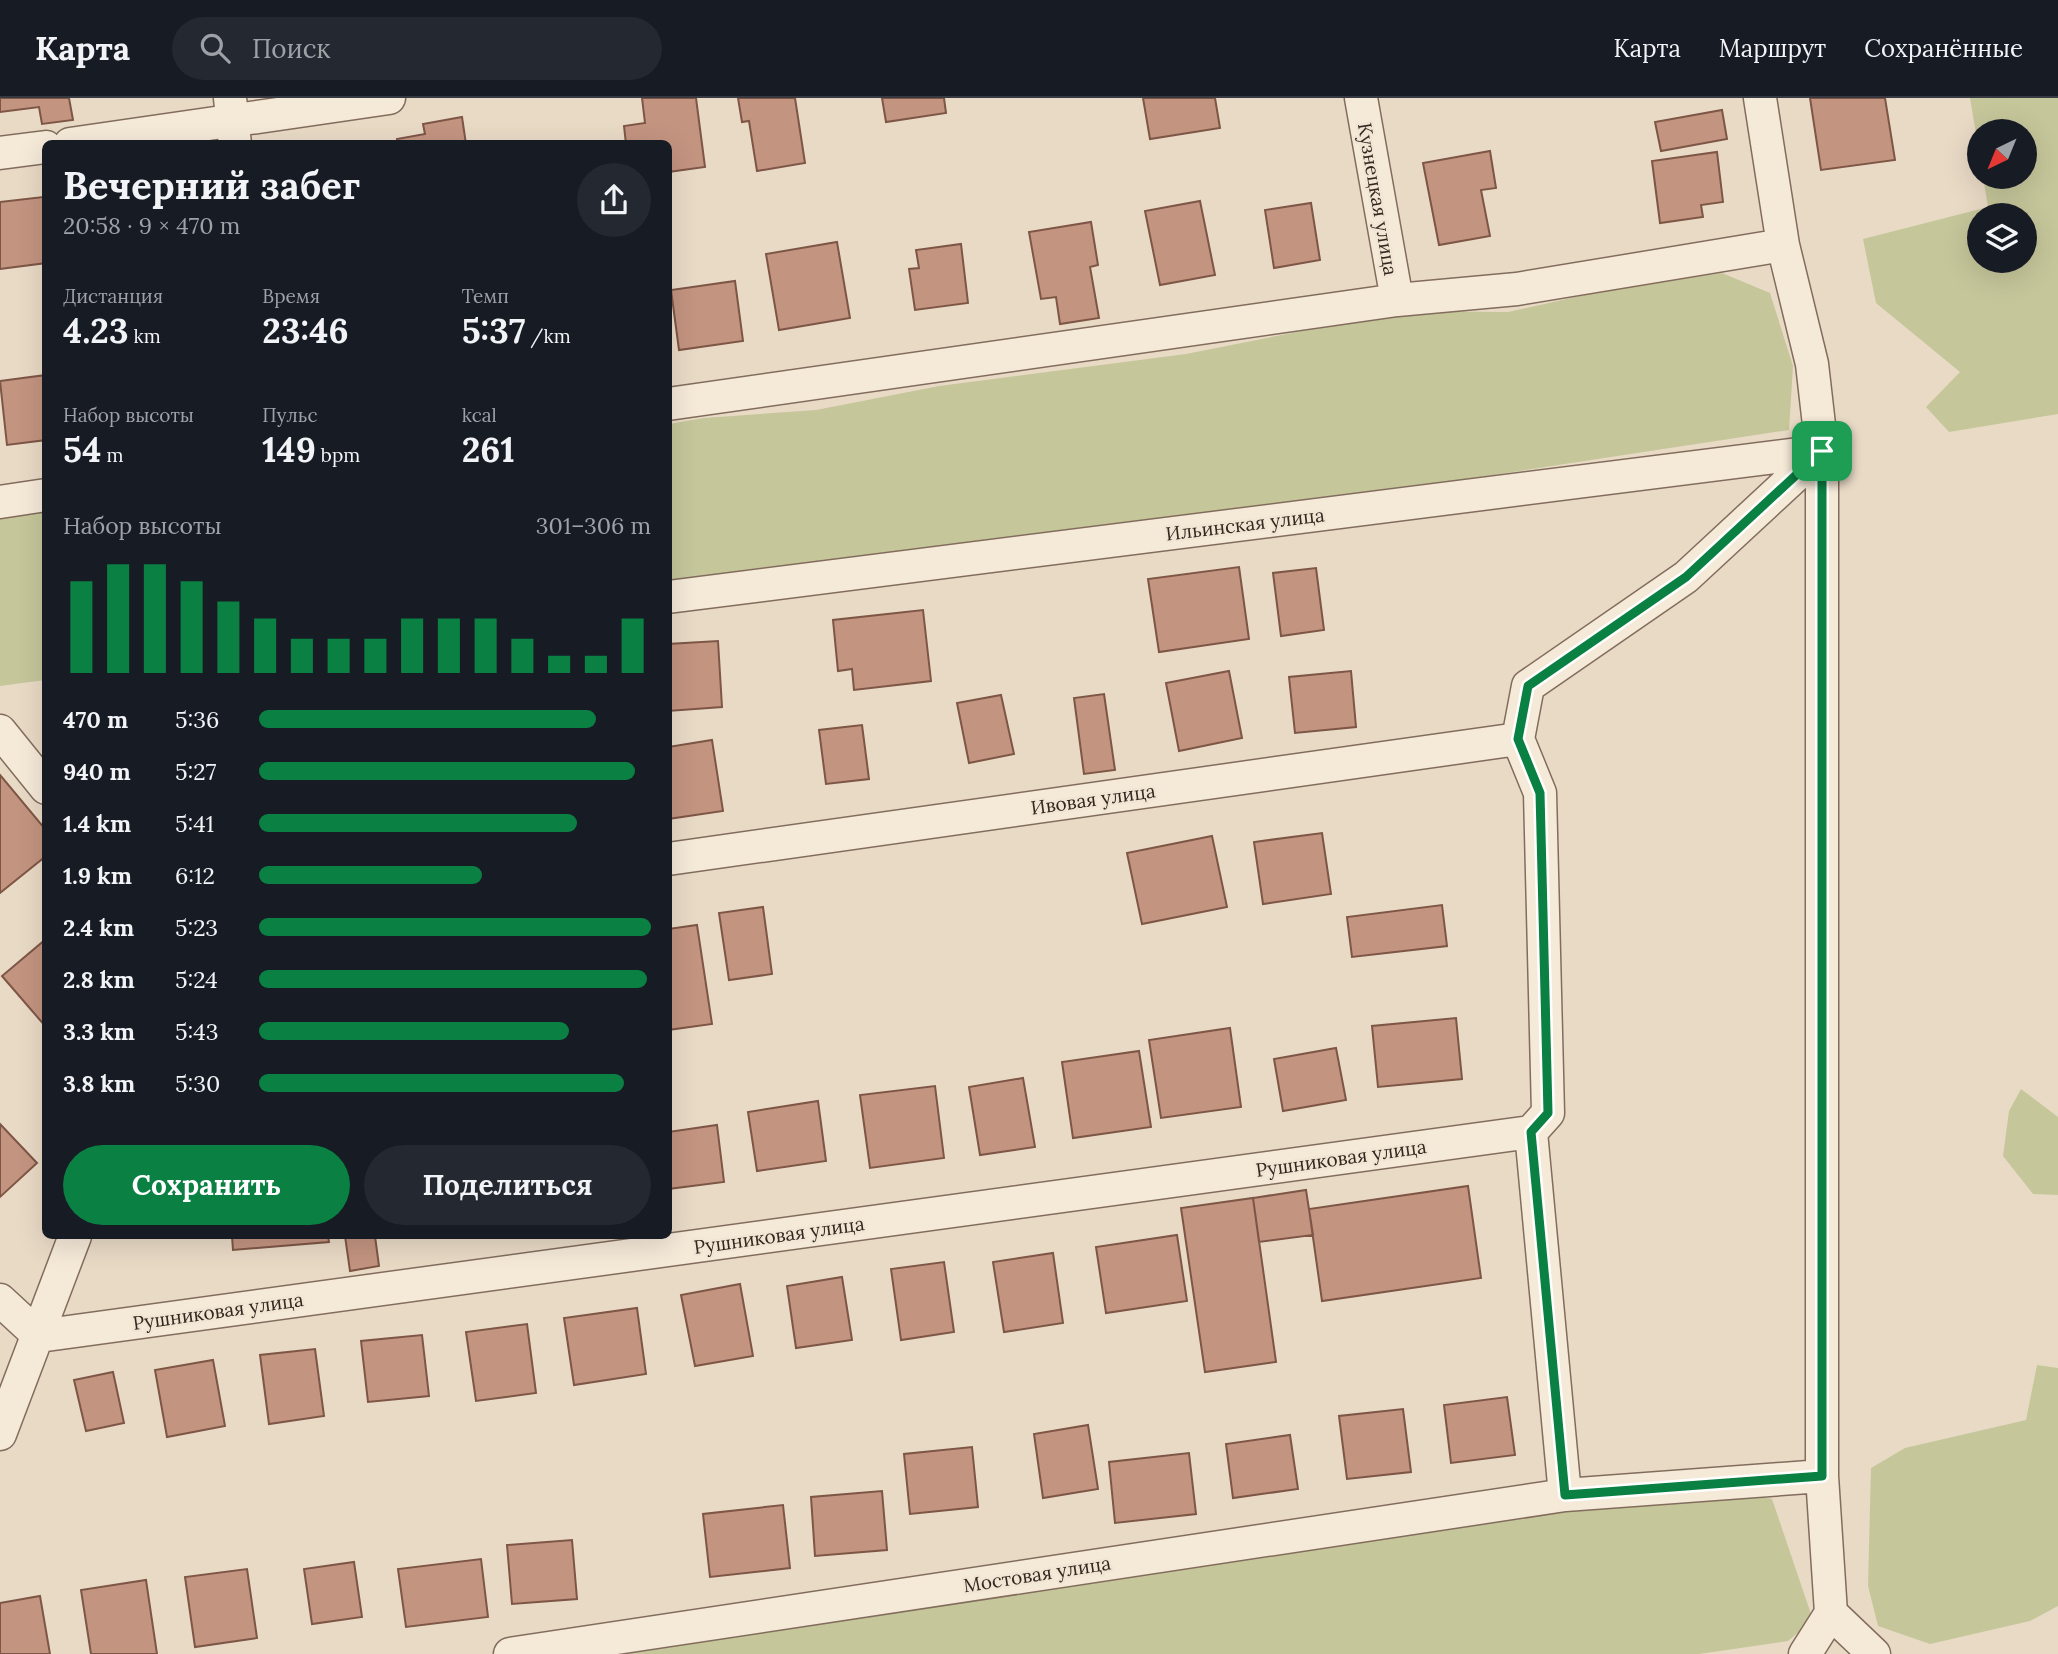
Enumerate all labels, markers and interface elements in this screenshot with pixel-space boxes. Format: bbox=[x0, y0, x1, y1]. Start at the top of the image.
search box bbox=[172, 17, 662, 80]
text: Карта bbox=[35, 27, 130, 69]
icon: search bbox=[196, 29, 234, 67]
text: Поиск bbox=[252, 32, 331, 65]
text: Карта bbox=[1613, 33, 1681, 64]
text: Маршрут bbox=[1719, 33, 1826, 64]
text: Сохранённые bbox=[1864, 33, 2023, 64]
north arrow bbox=[1967, 119, 2037, 189]
map controls bbox=[1967, 119, 2037, 273]
street label: Кузнецкая улица bbox=[1353, 121, 1403, 278]
text: Вечерний забег bbox=[63, 161, 361, 209]
button: share bbox=[577, 163, 651, 237]
button: layers bbox=[1967, 203, 2037, 273]
text: 20:58 · 9 × 470 m bbox=[63, 211, 240, 240]
text: Дистанция bbox=[63, 284, 163, 308]
text: Время bbox=[262, 284, 320, 308]
text: Темп bbox=[462, 284, 509, 308]
text: 4.23 bbox=[63, 308, 129, 353]
text: 23:46 bbox=[262, 308, 349, 353]
text: 5:37 bbox=[462, 308, 525, 353]
text: km bbox=[129, 324, 161, 348]
text: /km bbox=[525, 324, 571, 348]
text: Набор высоты bbox=[63, 403, 194, 427]
text: Пульс bbox=[262, 403, 318, 427]
text: kcal bbox=[462, 403, 497, 427]
pin bbox=[1792, 421, 1852, 481]
text: 54 bbox=[63, 427, 101, 472]
text: 149 bbox=[262, 427, 316, 472]
text: 261 bbox=[462, 427, 515, 472]
icon: arrive bbox=[1803, 432, 1841, 470]
text: m bbox=[101, 443, 123, 467]
text: bpm bbox=[316, 443, 360, 467]
street label: Ильинская улица bbox=[1164, 502, 1326, 546]
text: Набор высоты bbox=[63, 511, 221, 540]
text: 301–306 m bbox=[536, 511, 651, 540]
text: 470 m bbox=[63, 705, 128, 734]
text: 5:36 bbox=[175, 705, 219, 734]
text: 940 m bbox=[63, 757, 131, 786]
text: 5:27 bbox=[175, 757, 216, 786]
street label: Ивовая улица bbox=[1029, 778, 1157, 820]
text: 1.4 km bbox=[63, 809, 131, 838]
text: 5:41 bbox=[175, 809, 214, 838]
text: 1.9 km bbox=[63, 861, 132, 890]
text: 6:12 bbox=[175, 861, 215, 890]
text: 2.4 km bbox=[63, 913, 134, 942]
text: 5:23 bbox=[175, 913, 218, 942]
text: 2.8 km bbox=[63, 965, 135, 994]
text: 5:24 bbox=[175, 965, 218, 994]
text: 3.3 km bbox=[63, 1017, 135, 1046]
text: 5:43 bbox=[175, 1017, 219, 1046]
text: 3.8 km bbox=[63, 1069, 135, 1098]
text: 5:30 bbox=[175, 1069, 220, 1098]
street label: Рушниковая улица bbox=[1254, 1134, 1428, 1182]
button: Сохранить bbox=[63, 1145, 350, 1225]
button: Поделиться bbox=[364, 1145, 651, 1225]
street label: Рушниковая улица bbox=[692, 1211, 866, 1259]
street label: Рушниковая улица bbox=[131, 1287, 305, 1335]
street label: Мостовая улица bbox=[962, 1550, 1113, 1597]

